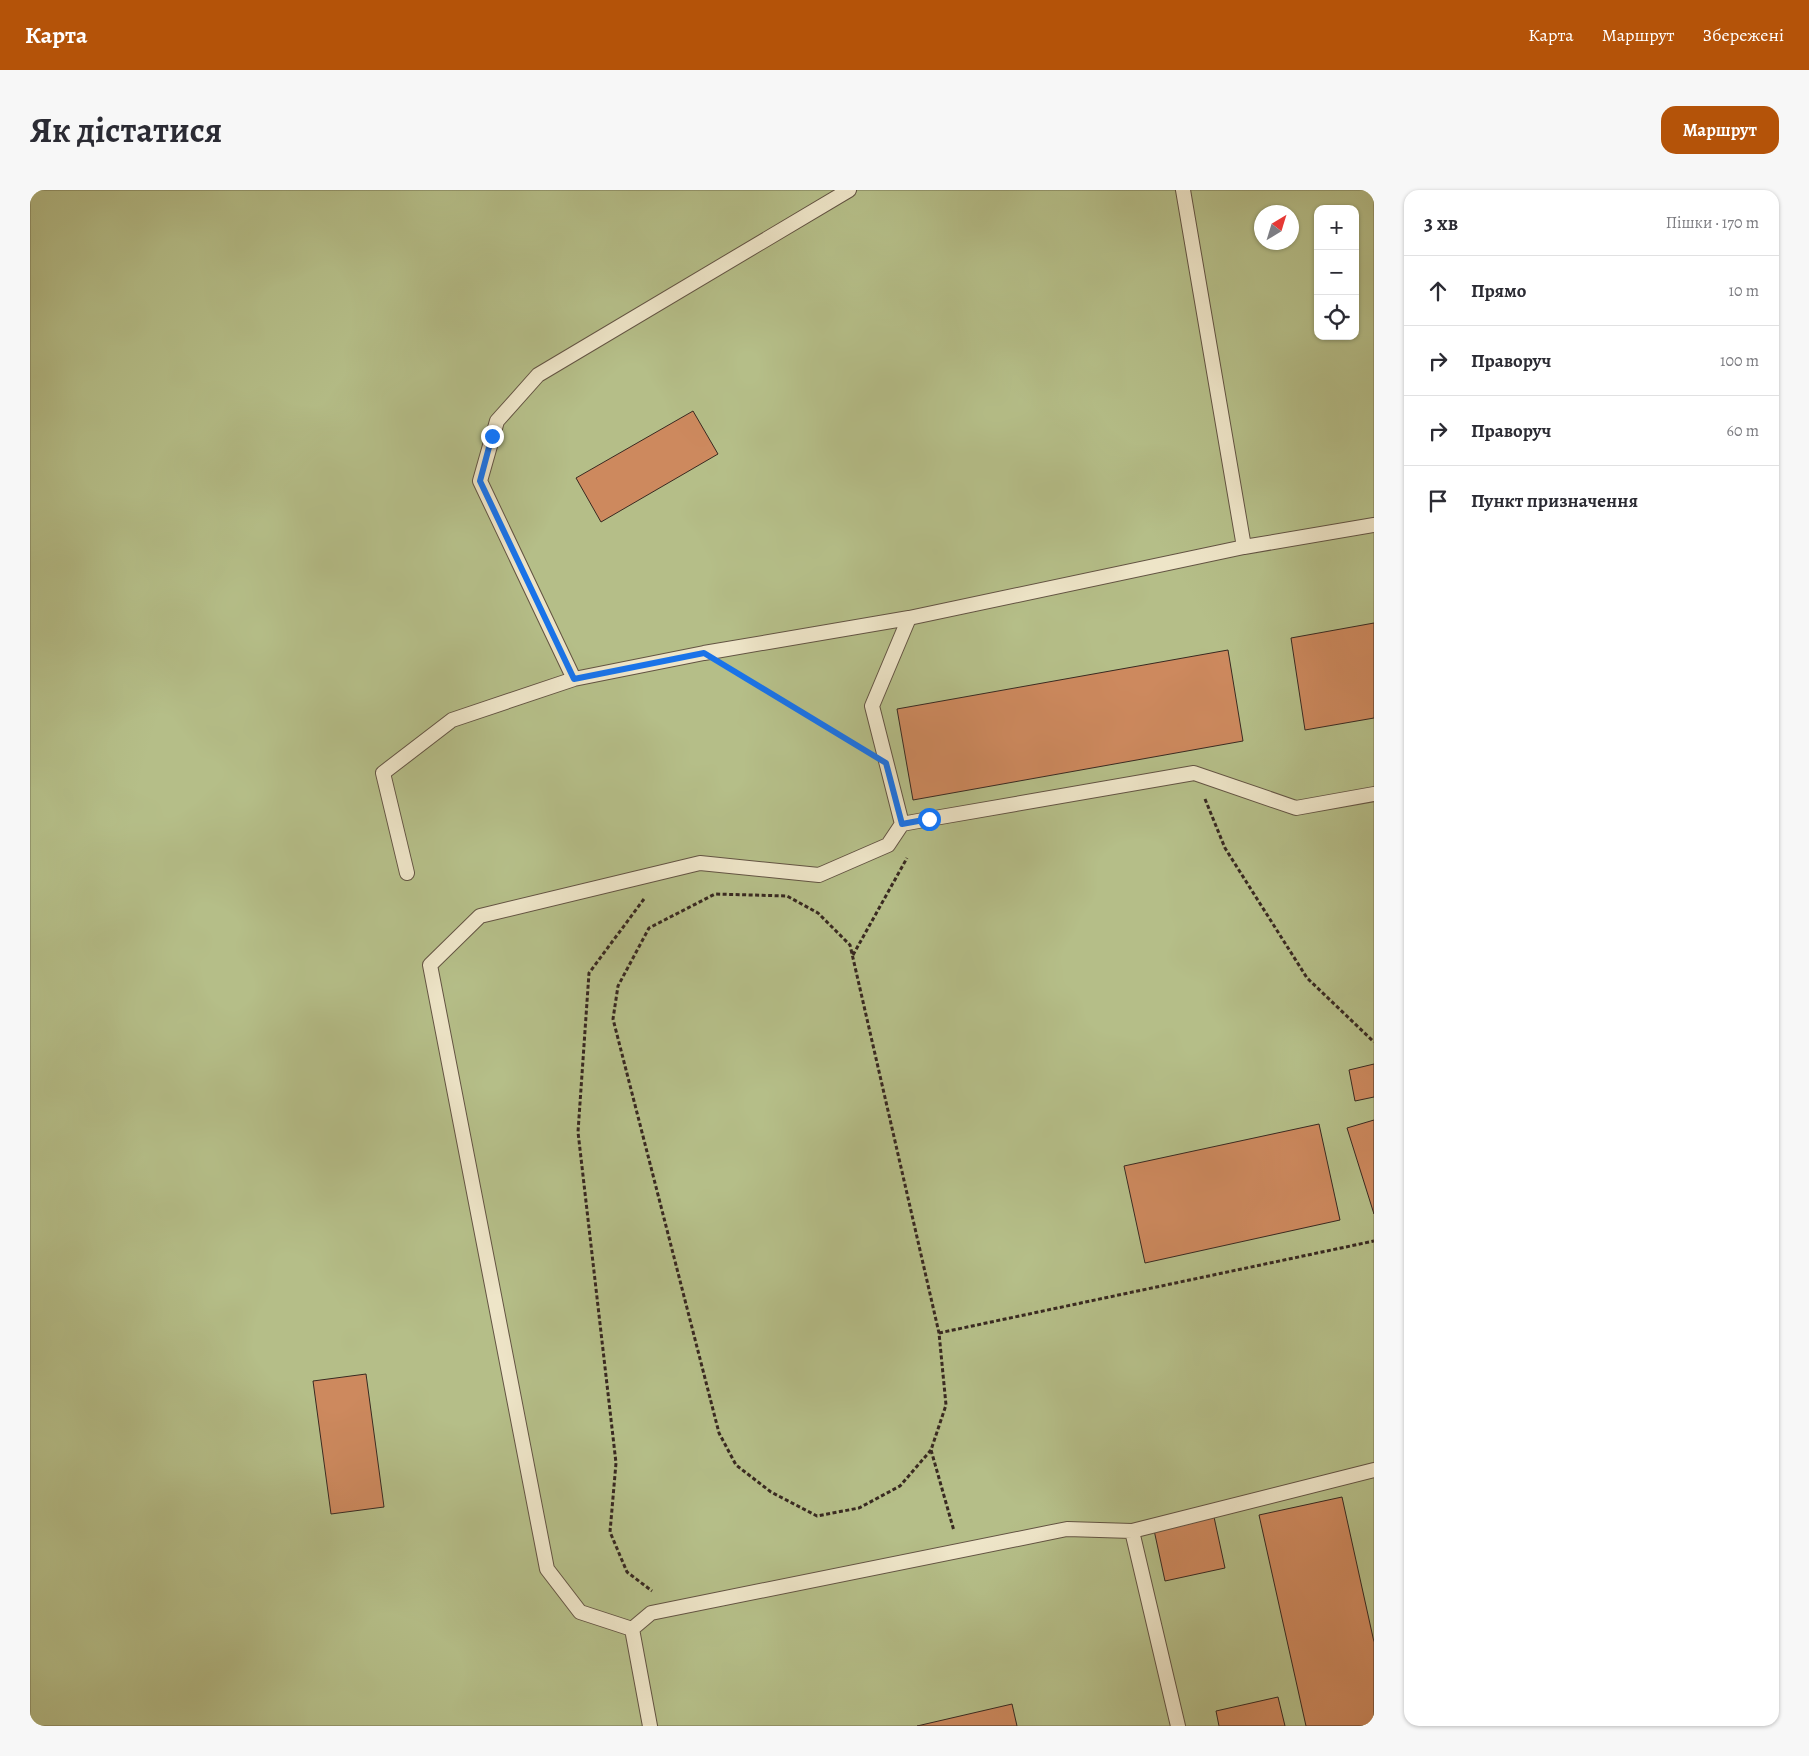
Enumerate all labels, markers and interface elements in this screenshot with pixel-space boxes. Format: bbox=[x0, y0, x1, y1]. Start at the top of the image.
text: Карта bbox=[25, 19, 87, 51]
text: Карта bbox=[1528, 23, 1574, 47]
text: Маршрут bbox=[1602, 23, 1675, 47]
text: Збережені bbox=[1703, 23, 1784, 47]
text: Як дістатися bbox=[30, 106, 222, 154]
button: Маршрут bbox=[1661, 106, 1779, 154]
north arrow bbox=[1254, 205, 1299, 250]
map controls bbox=[1314, 205, 1359, 340]
button: + bbox=[1314, 205, 1359, 250]
text: 3 хв bbox=[1424, 209, 1458, 237]
text: Пішки · 170 m bbox=[1666, 212, 1759, 234]
button: − bbox=[1314, 250, 1359, 295]
icon: ahead bbox=[1424, 277, 1452, 305]
text: Прямо bbox=[1471, 278, 1526, 304]
text: 10 m bbox=[1729, 280, 1759, 302]
button: locate bbox=[1314, 295, 1359, 340]
icon: right bbox=[1424, 347, 1452, 375]
text: Праворуч bbox=[1471, 348, 1551, 374]
text: 100 m bbox=[1720, 350, 1759, 372]
icon: right bbox=[1424, 417, 1452, 445]
text: Праворуч bbox=[1471, 418, 1551, 444]
text: 60 m bbox=[1727, 420, 1759, 442]
route end bbox=[481, 425, 504, 448]
icon: arrive bbox=[1424, 487, 1452, 515]
text: Пункт призначення bbox=[1471, 488, 1638, 514]
route start bbox=[918, 808, 941, 831]

